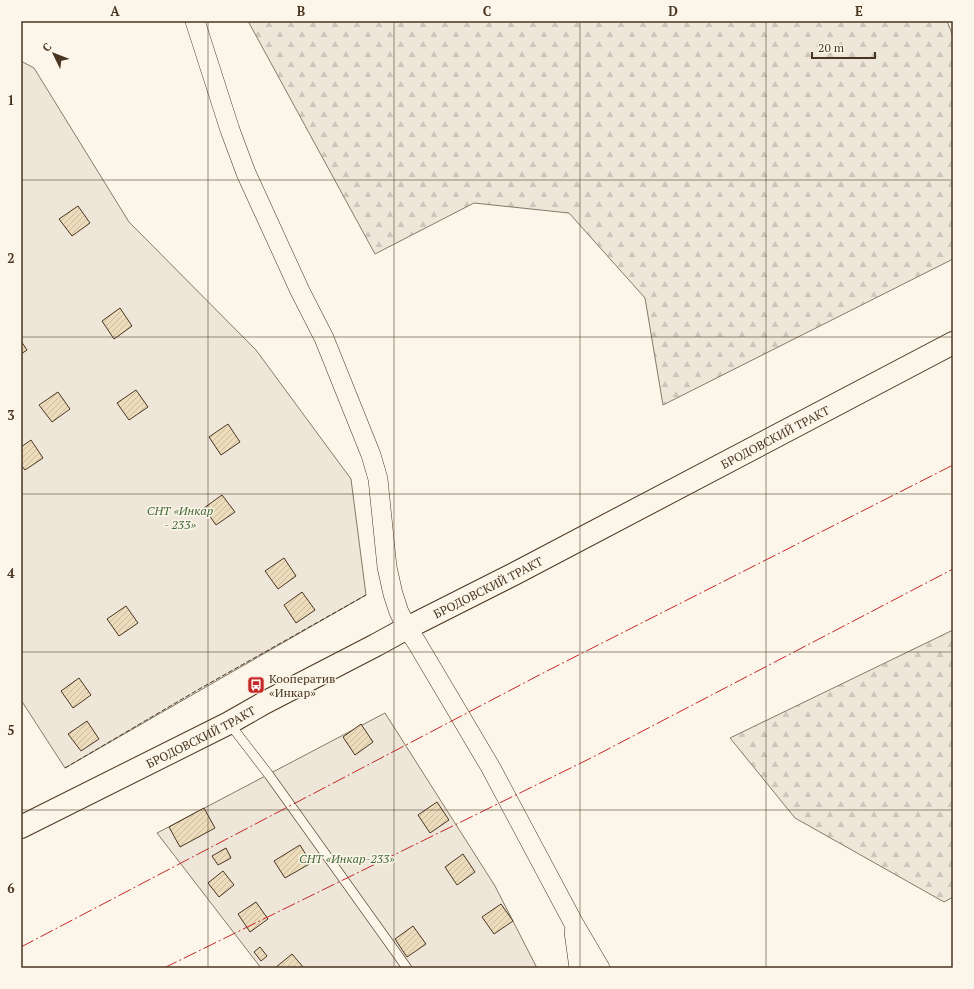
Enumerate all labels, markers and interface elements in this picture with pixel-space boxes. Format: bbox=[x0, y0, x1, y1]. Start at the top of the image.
text: A bbox=[110, 2, 120, 20]
text: B bbox=[297, 2, 305, 20]
text: C bbox=[483, 2, 491, 20]
text: D bbox=[668, 2, 678, 20]
text: E bbox=[855, 2, 863, 20]
north arrow bbox=[34, 34, 74, 74]
scale bar bbox=[812, 34, 875, 60]
text: С bbox=[39, 40, 54, 55]
text: 20 m bbox=[818, 40, 845, 55]
text: 1 bbox=[7, 91, 15, 109]
text: 2 bbox=[7, 249, 15, 267]
street label: БРОДОВСКИЙ ТРАКТ bbox=[718, 402, 832, 471]
text: 3 bbox=[7, 406, 15, 424]
park label: СНТ «Инкар - 233» bbox=[147, 503, 214, 532]
street label: БРОДОВСКИЙ ТРАКТ bbox=[431, 553, 545, 621]
text: 4 bbox=[7, 564, 15, 582]
place label: Кооператив «Инкар» bbox=[269, 671, 335, 700]
bus stop icon: Кооператив «Инкар» bbox=[246, 675, 266, 695]
street label: БРОДОВСКИЙ ТРАКТ bbox=[144, 702, 258, 771]
text: 5 bbox=[7, 721, 15, 739]
park label: СНТ «Инкар-233» bbox=[299, 851, 395, 866]
text: 6 bbox=[7, 879, 15, 897]

